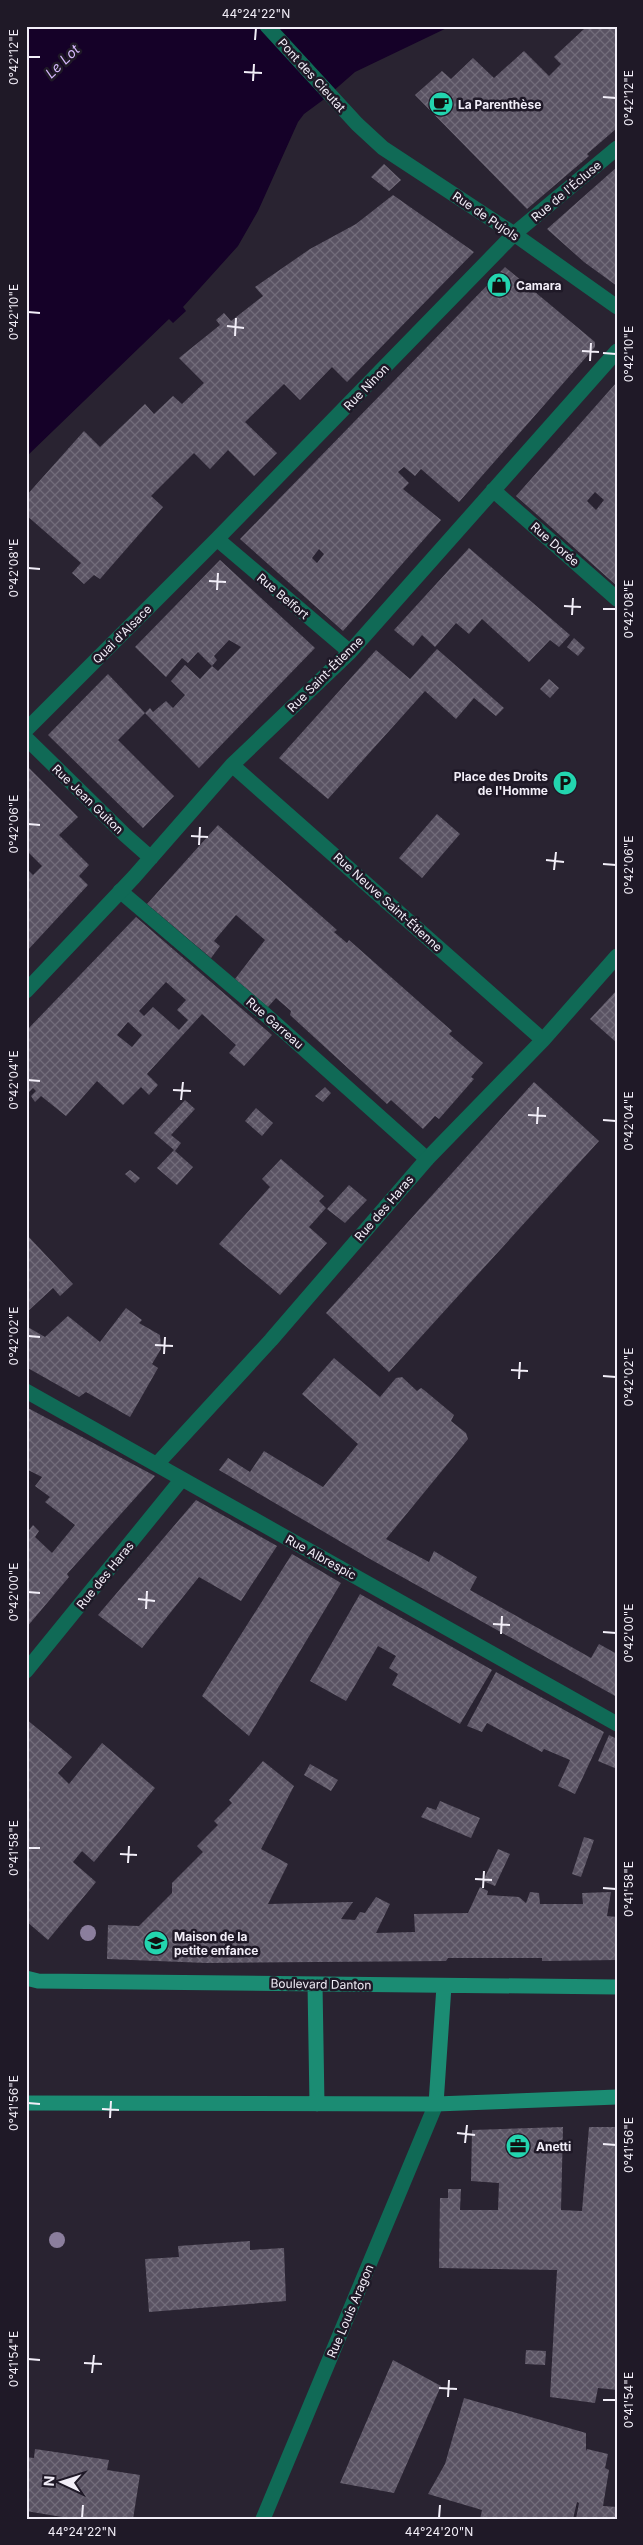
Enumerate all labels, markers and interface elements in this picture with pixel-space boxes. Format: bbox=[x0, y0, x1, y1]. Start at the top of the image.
text: 44°24'22"N bbox=[222, 6, 290, 21]
text: 0°42'12"E bbox=[6, 29, 21, 85]
street label: Pont des Cieutat bbox=[275, 35, 349, 115]
water label: Le Lot bbox=[41, 40, 83, 81]
text: 0°42'12"E bbox=[621, 70, 636, 126]
cafe icon: La Parenthèse bbox=[428, 91, 454, 117]
place label: La Parenthèse bbox=[458, 97, 541, 112]
street label: Rue de l'Écluse bbox=[528, 157, 604, 225]
street label: Rue de Pujols bbox=[450, 188, 522, 244]
shop icon: Camara bbox=[486, 272, 512, 298]
place label: Camara bbox=[516, 278, 561, 293]
text: 0°42'10"E bbox=[6, 284, 21, 340]
text: 0°42'10"E bbox=[621, 326, 636, 382]
street label: Rue Ninon bbox=[340, 361, 392, 413]
street label: Rue Dorée bbox=[528, 519, 582, 569]
text: 0°42'08"E bbox=[6, 539, 21, 597]
street label: Rue Belfort bbox=[254, 570, 312, 622]
text: 0°42'08"E bbox=[621, 580, 636, 638]
street label: Quai d'Alsace bbox=[89, 601, 155, 667]
street label: Rue Saint-Étienne bbox=[284, 633, 366, 715]
street label: Rue Jean Guiton bbox=[49, 761, 127, 837]
place label: Place des Droits de l'Homme bbox=[454, 769, 548, 798]
parking icon: Place des Droits de l'Homme bbox=[552, 770, 578, 796]
text: 0°42'06"E bbox=[6, 795, 21, 853]
text: 0°42'06"E bbox=[621, 836, 636, 894]
street label: Rue Neuve Saint-Étienne bbox=[331, 849, 445, 955]
street label: Rue Garreau bbox=[243, 994, 307, 1052]
text: 0°42'04"E bbox=[6, 1050, 21, 1110]
text: 0°42'04"E bbox=[621, 1091, 636, 1151]
street label: Rue des Haras bbox=[351, 1172, 417, 1244]
text: 0°42'02"E bbox=[6, 1307, 21, 1365]
text: 0°42'02"E bbox=[621, 1348, 636, 1406]
street label: Rue Albrespic bbox=[283, 1531, 359, 1583]
street label: Rue des Haras bbox=[73, 1538, 137, 1612]
text: 0°42'00"E bbox=[6, 1562, 21, 1622]
text: 0°42'00"E bbox=[621, 1603, 636, 1663]
text: 0°41'58"E bbox=[6, 1820, 21, 1876]
text: 0°41'58"E bbox=[621, 1861, 636, 1917]
place label: Maison de la petite enfance bbox=[174, 1929, 258, 1958]
school or university icon: Maison de la petite enfance bbox=[143, 1930, 169, 1956]
street label: Boulevard Danton bbox=[270, 1976, 372, 1992]
text: 0°41'56"E bbox=[6, 2075, 21, 2131]
text: 0°41'56"E bbox=[621, 2117, 636, 2173]
office icon: Anetti bbox=[505, 2133, 531, 2159]
place label: Anetti bbox=[536, 2139, 571, 2154]
street label: Rue Louis Aragon bbox=[324, 2262, 376, 2360]
text: 0°41'54"E bbox=[6, 2331, 21, 2387]
text: 0°41'54"E bbox=[621, 2372, 636, 2428]
north arrow bbox=[38, 2458, 88, 2508]
text: N bbox=[40, 2475, 57, 2487]
text: 44°24'22"N bbox=[48, 2524, 116, 2539]
text: 44°24'20"N bbox=[405, 2524, 473, 2539]

